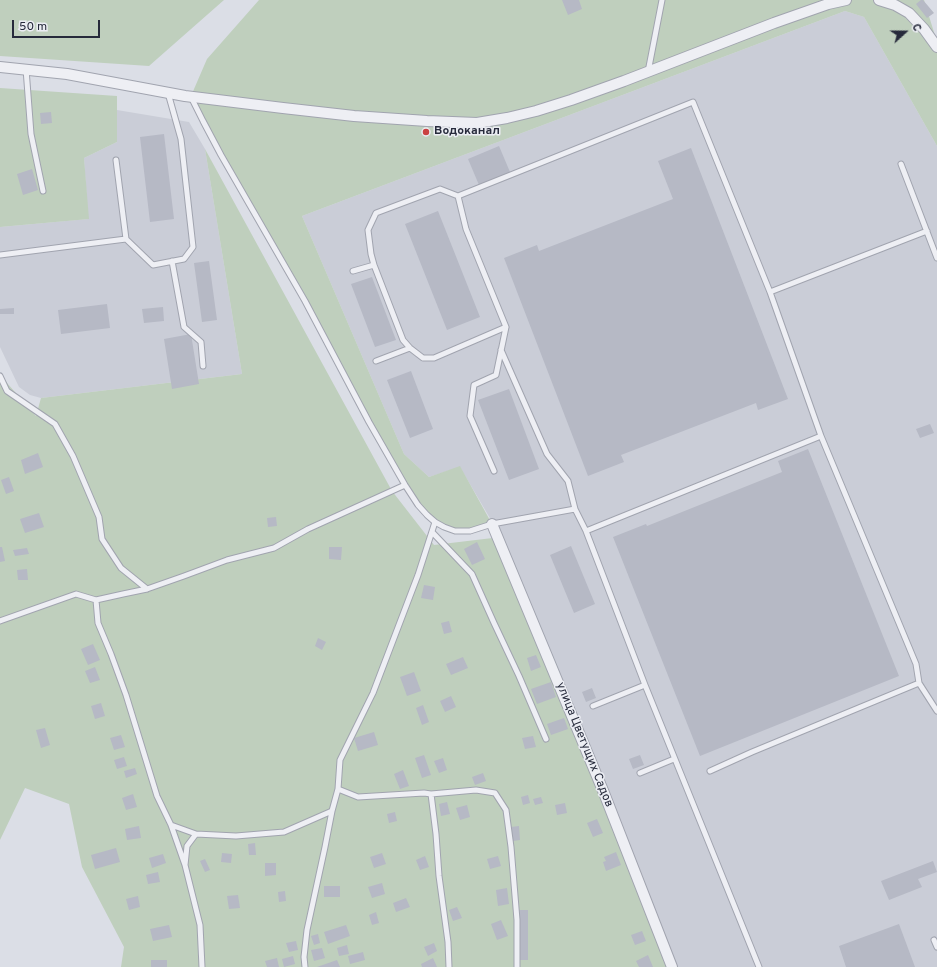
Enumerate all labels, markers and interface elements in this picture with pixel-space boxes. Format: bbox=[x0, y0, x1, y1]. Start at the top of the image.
scale bar bbox=[14, 12, 102, 38]
north arrow bbox=[885, 12, 925, 52]
text: 50 m bbox=[19, 19, 47, 35]
text: С bbox=[908, 22, 924, 33]
place label: Водоканал bbox=[434, 125, 500, 139]
marker: Водоканал bbox=[421, 127, 431, 137]
street label: улица Цветущих Садов bbox=[552, 680, 616, 810]

